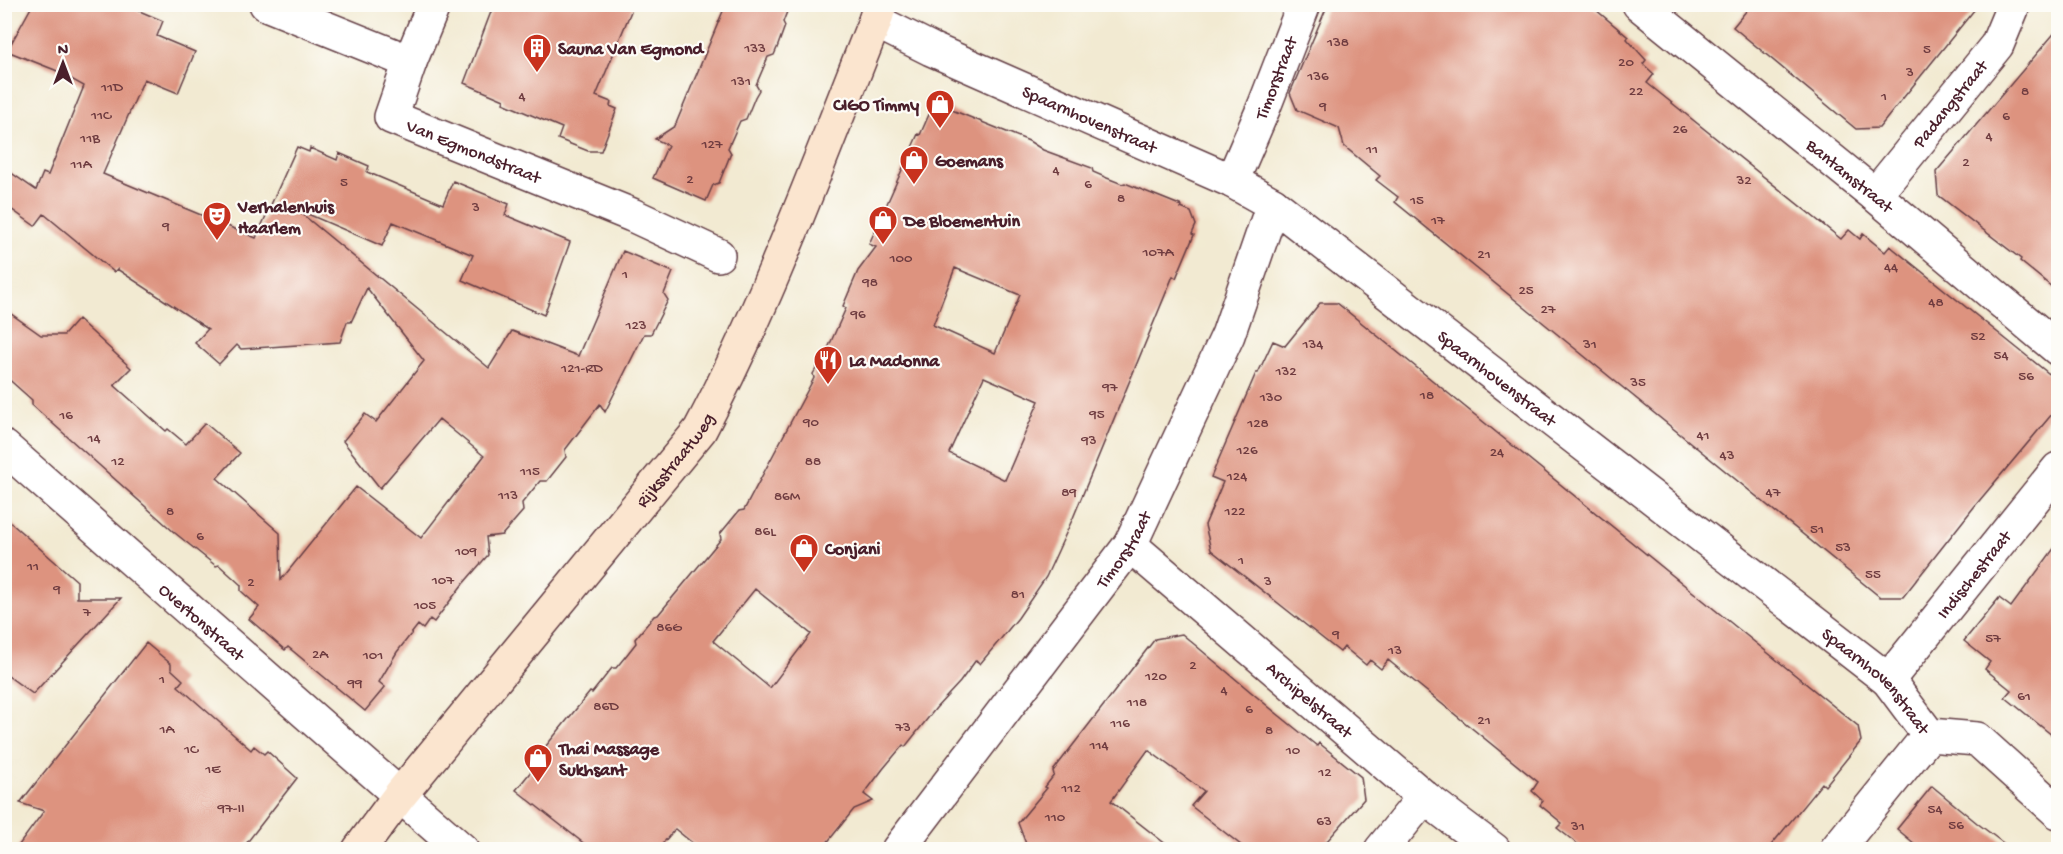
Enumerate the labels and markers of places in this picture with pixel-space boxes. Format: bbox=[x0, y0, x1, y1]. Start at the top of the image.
building icon: Sauna Van Egmond bbox=[521, 32, 553, 74]
place label: Sauna Van Egmond bbox=[558, 40, 706, 61]
shop icon: CIGO Timmy bbox=[924, 88, 956, 130]
place label: CIGO Timmy bbox=[832, 96, 919, 117]
shop icon: Goemans bbox=[898, 144, 930, 186]
place label: Goemans bbox=[935, 152, 1004, 173]
place label: Verhalenhuis Haarlem bbox=[237, 198, 335, 240]
theatre icon: Verhalenhuis Haarlem bbox=[201, 200, 233, 242]
shop icon: De Bloementuin bbox=[867, 204, 899, 246]
place label: De Bloementuin bbox=[902, 212, 1020, 233]
restaurant icon: La Madonna bbox=[812, 344, 844, 386]
place label: La Madonna bbox=[849, 352, 940, 373]
shop icon: Conjani bbox=[788, 532, 820, 574]
place label: Conjani bbox=[824, 540, 880, 561]
place label: Thai Massage Sukhsant bbox=[557, 740, 660, 782]
shop icon: Thai Massage Sukhsant bbox=[522, 742, 554, 784]

